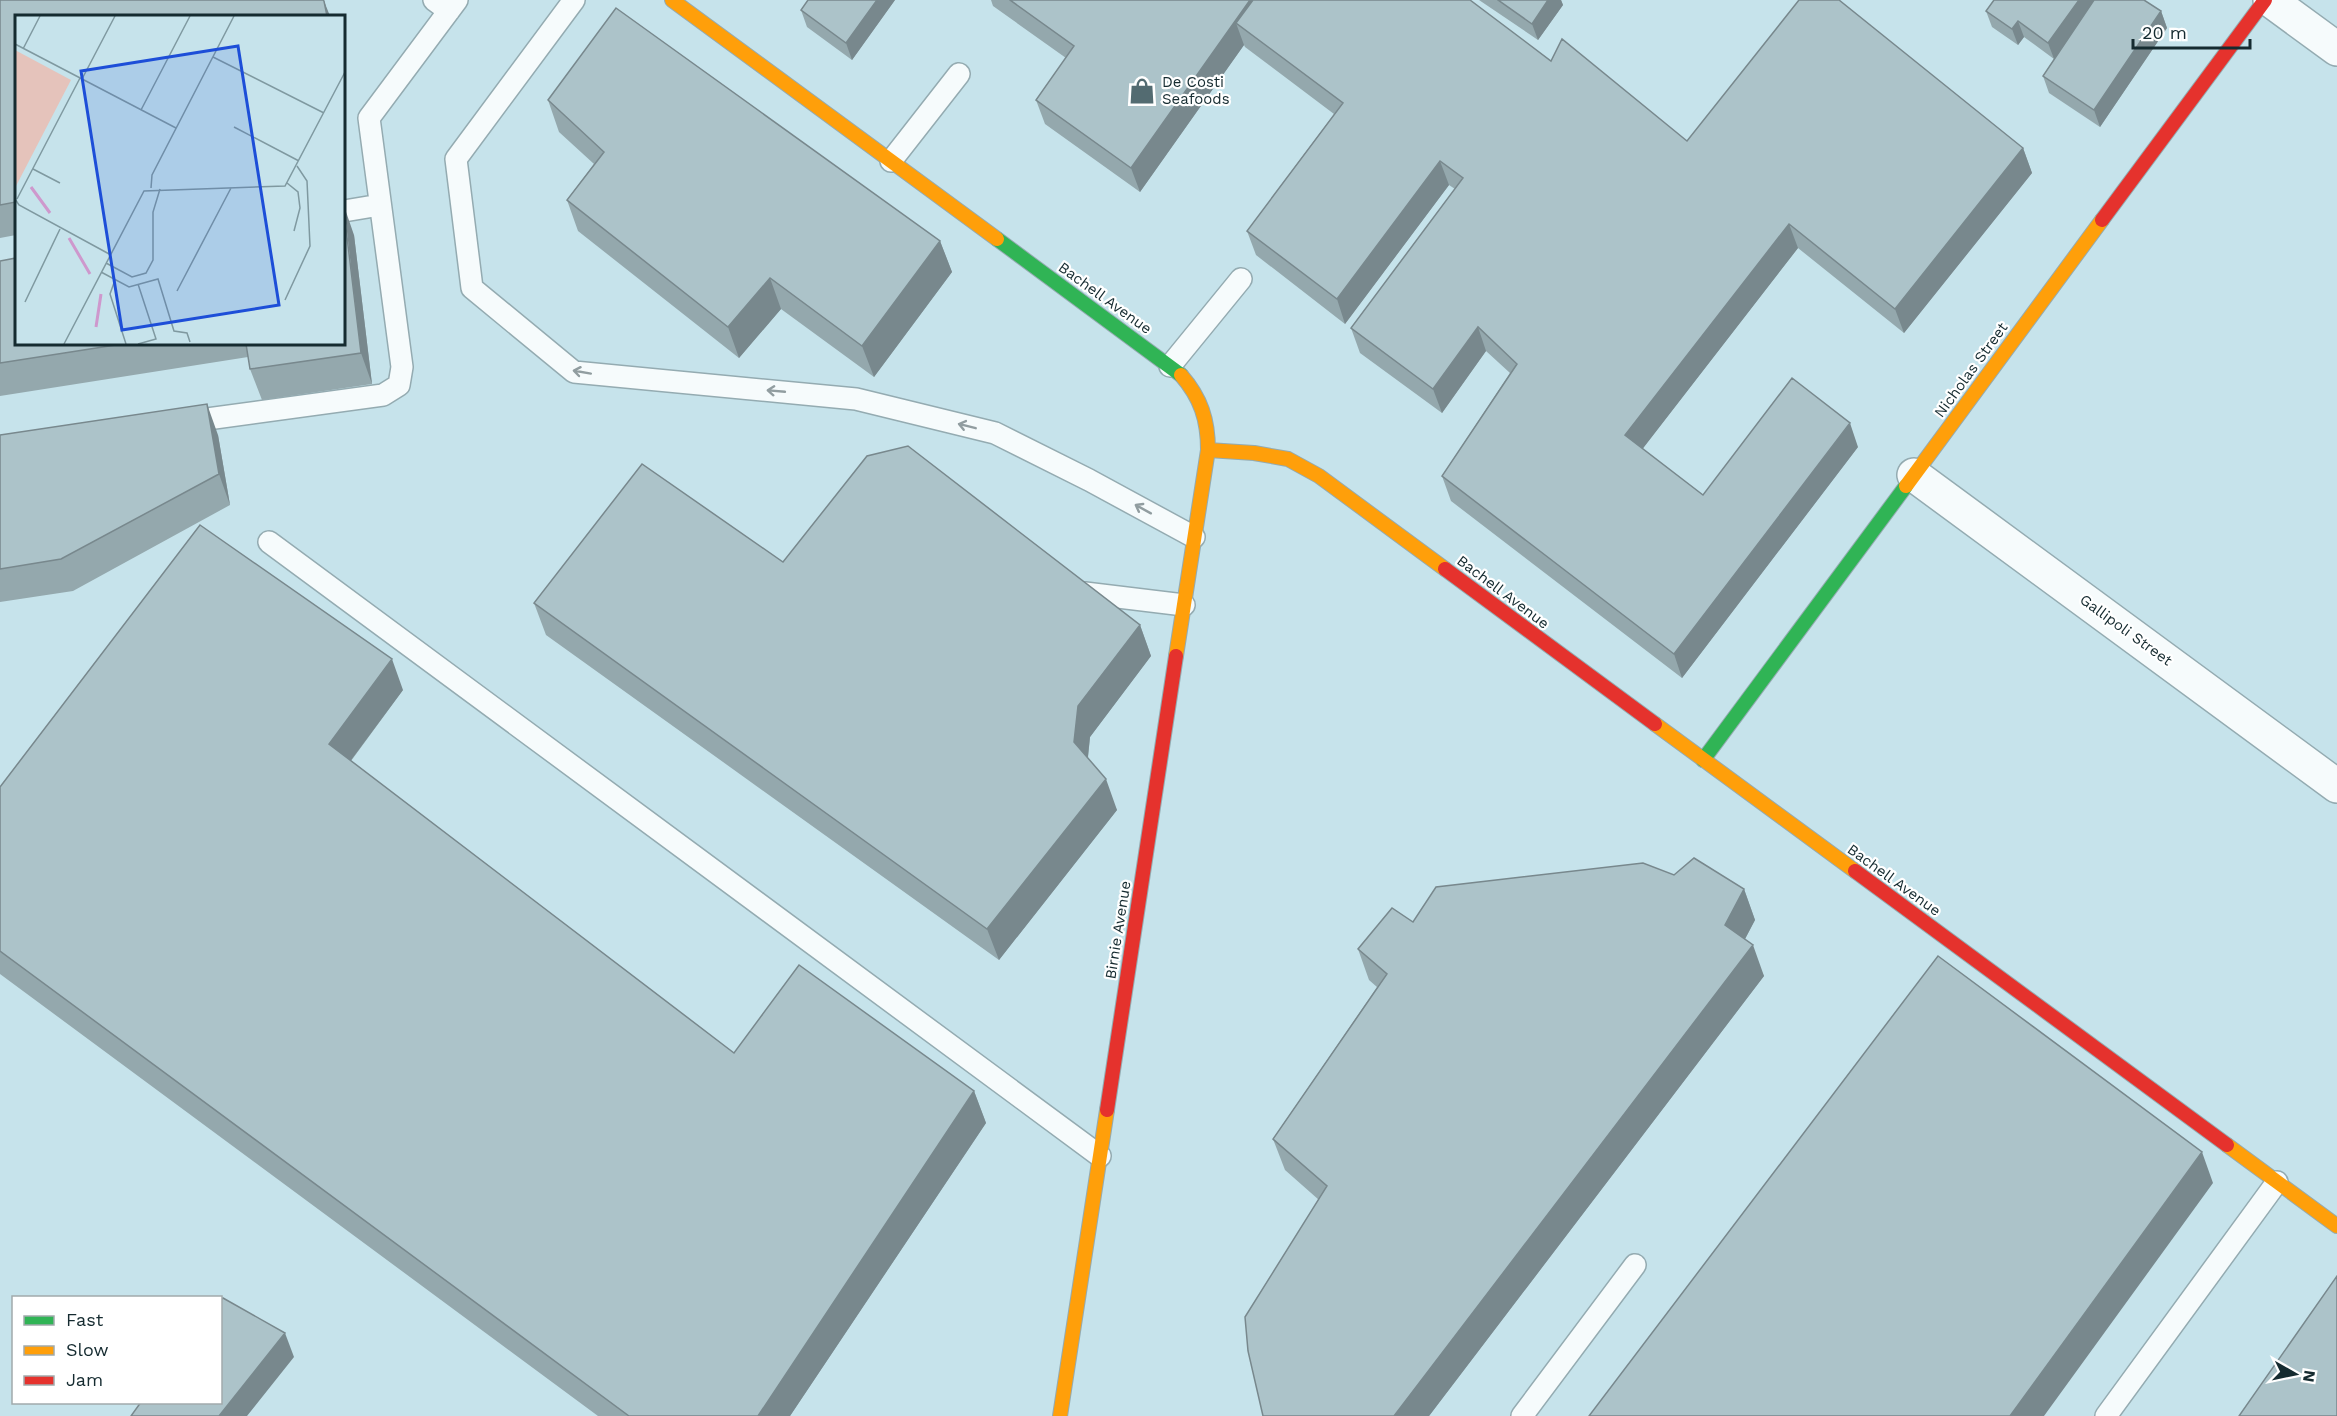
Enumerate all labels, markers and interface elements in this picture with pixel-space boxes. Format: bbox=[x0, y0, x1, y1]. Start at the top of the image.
scale bar bbox=[2133, 12, 2250, 50]
inset map bbox=[15, 15, 345, 345]
text: 20 m bbox=[2142, 22, 2187, 43]
place label: De Costi Seafoods bbox=[1162, 73, 1230, 108]
shop icon: De Costi Seafoods bbox=[1127, 76, 1157, 106]
street label: Bachell Avenue bbox=[1055, 258, 1155, 338]
street label: Nicholas Street bbox=[1931, 318, 2012, 421]
one-way arrow bbox=[573, 366, 592, 377]
one-way arrow bbox=[766, 385, 786, 396]
one-way arrow bbox=[958, 419, 977, 431]
one-way arrow bbox=[1135, 503, 1152, 515]
street label: Bachell Avenue bbox=[1453, 551, 1553, 633]
street label: Gallipoli Street bbox=[2076, 590, 2176, 670]
street label: Bachell Avenue bbox=[1844, 840, 1944, 920]
street label: Birnie Avenue bbox=[1101, 880, 1135, 980]
legend bbox=[12, 1296, 222, 1404]
text: Fast bbox=[66, 1309, 104, 1330]
text: Slow bbox=[66, 1339, 109, 1360]
north arrow bbox=[2265, 1344, 2325, 1404]
text: Jam bbox=[66, 1369, 103, 1390]
text: N bbox=[2299, 1369, 2320, 1384]

